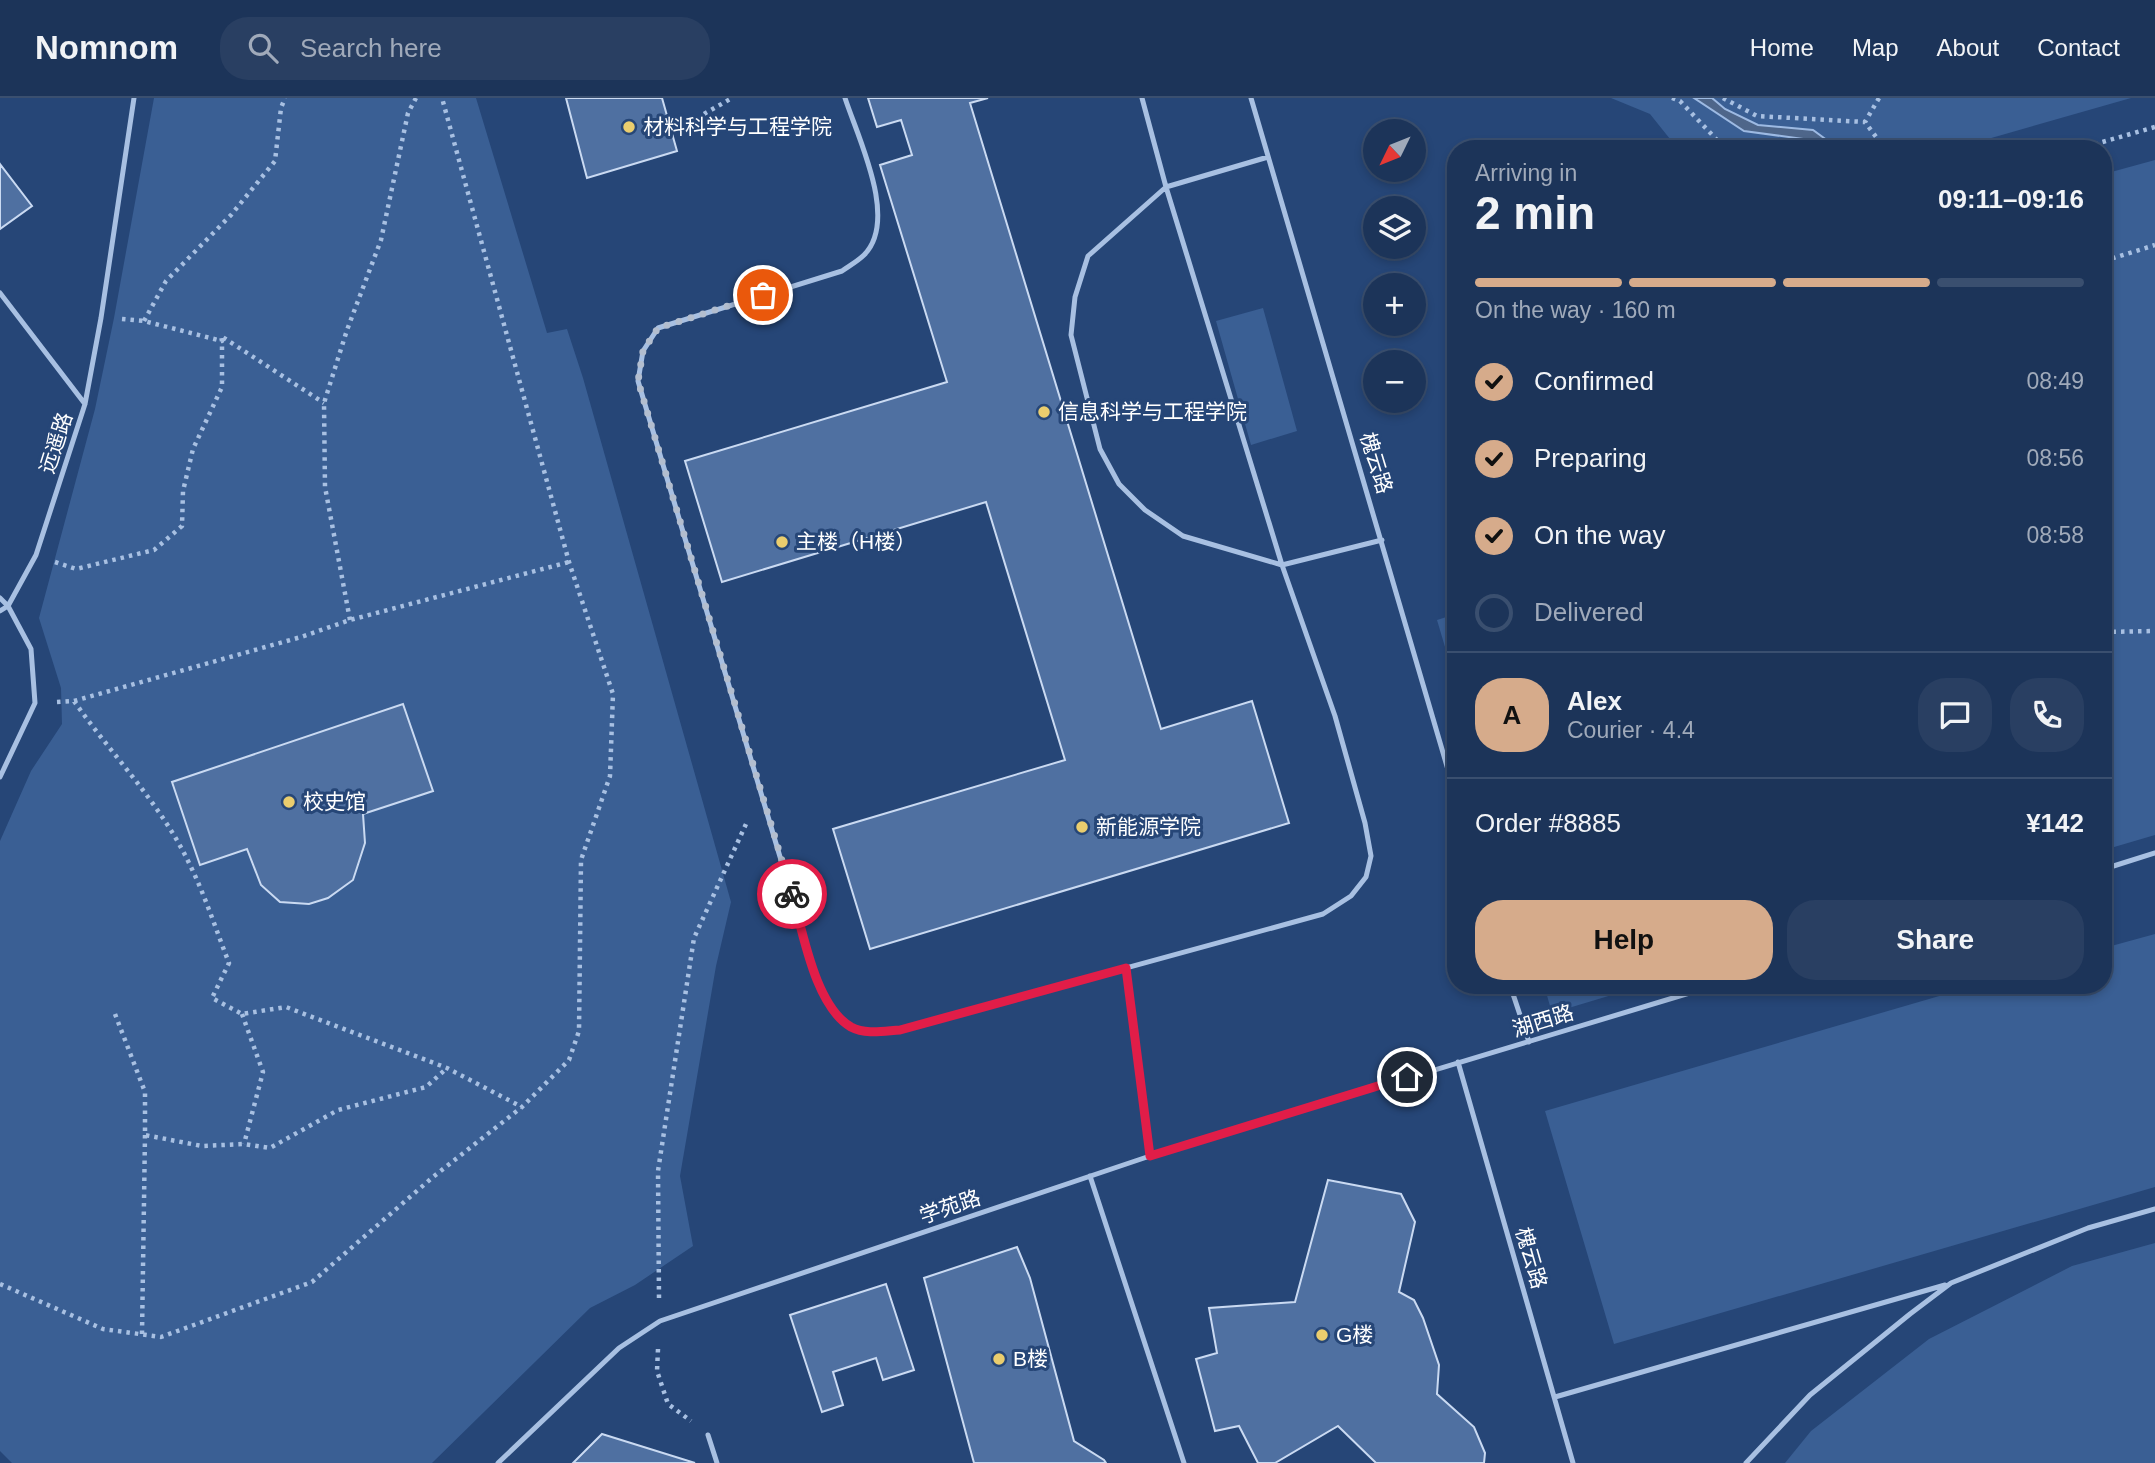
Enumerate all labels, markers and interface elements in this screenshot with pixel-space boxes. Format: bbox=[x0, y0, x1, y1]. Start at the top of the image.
search box bbox=[220, 17, 710, 80]
text: Nomnom bbox=[35, 29, 178, 66]
icon: search bbox=[244, 29, 282, 67]
text: Search here bbox=[300, 33, 442, 63]
text: Home bbox=[1750, 34, 1814, 61]
text: Map bbox=[1852, 34, 1899, 61]
text: About bbox=[1937, 34, 1999, 61]
text: Contact bbox=[2037, 34, 2120, 61]
place label: 材料科学与工程学院 bbox=[643, 115, 832, 138]
marker: 材料科学与工程学院 bbox=[621, 119, 637, 135]
north arrow bbox=[1363, 119, 1426, 182]
map controls bbox=[1363, 119, 1426, 413]
text: Arriving in bbox=[1475, 160, 1577, 186]
text: 09:11–09:16 bbox=[1938, 184, 2084, 214]
text: 2 min bbox=[1475, 187, 1595, 239]
button: layers bbox=[1363, 196, 1426, 259]
pin bbox=[733, 265, 793, 325]
button: + bbox=[1363, 273, 1426, 336]
icon: bag bbox=[744, 276, 782, 314]
text: On the way · 160 m bbox=[1475, 297, 1676, 323]
button: − bbox=[1363, 350, 1426, 413]
icon: check bbox=[1475, 363, 1513, 401]
text: Confirmed bbox=[1534, 366, 1654, 396]
text: 08:49 bbox=[2026, 368, 2084, 394]
place label: 信息科学与工程学院 bbox=[1058, 400, 1247, 423]
marker: 信息科学与工程学院 bbox=[1036, 404, 1052, 420]
street label: 远遥路 bbox=[35, 409, 76, 476]
street label: 槐云路 bbox=[1356, 429, 1397, 496]
icon: check bbox=[1475, 440, 1513, 478]
text: Preparing bbox=[1534, 443, 1647, 473]
text: 08:56 bbox=[2026, 445, 2084, 471]
icon: check bbox=[1475, 517, 1513, 555]
text: On the way bbox=[1534, 520, 1666, 550]
text: 08:58 bbox=[2026, 522, 2084, 548]
place label: 主楼（H楼） bbox=[796, 530, 916, 553]
marker: 主楼（H楼） bbox=[774, 534, 790, 550]
text: Delivered bbox=[1534, 597, 1644, 627]
button: chat bbox=[1918, 678, 1992, 752]
button: phone bbox=[2010, 678, 2084, 752]
text: Alex bbox=[1567, 686, 1622, 716]
text: A bbox=[1503, 700, 1521, 730]
text: Courier · 4.4 bbox=[1567, 717, 1695, 743]
place label: 校史馆 bbox=[303, 790, 366, 813]
marker: 校史馆 bbox=[281, 794, 297, 810]
text: Order #8885 bbox=[1475, 808, 1621, 838]
text: ¥142 bbox=[2026, 808, 2084, 838]
place label: 新能源学院 bbox=[1096, 815, 1201, 838]
marker: 新能源学院 bbox=[1074, 819, 1090, 835]
courier bbox=[757, 859, 827, 929]
icon: bike bbox=[773, 875, 811, 913]
button: Help bbox=[1475, 900, 1773, 980]
button: Share bbox=[1787, 900, 2084, 980]
street label: 湖西路 bbox=[1509, 1000, 1576, 1041]
pin bbox=[1377, 1047, 1437, 1107]
icon: home bbox=[1388, 1058, 1426, 1096]
street label: 学苑路 bbox=[916, 1185, 983, 1228]
street label: 槐云路 bbox=[1512, 1224, 1551, 1291]
place label: G楼 bbox=[1336, 1323, 1373, 1346]
marker: G楼 bbox=[1314, 1327, 1330, 1343]
place label: B楼 bbox=[1013, 1347, 1048, 1370]
marker: B楼 bbox=[991, 1351, 1007, 1367]

